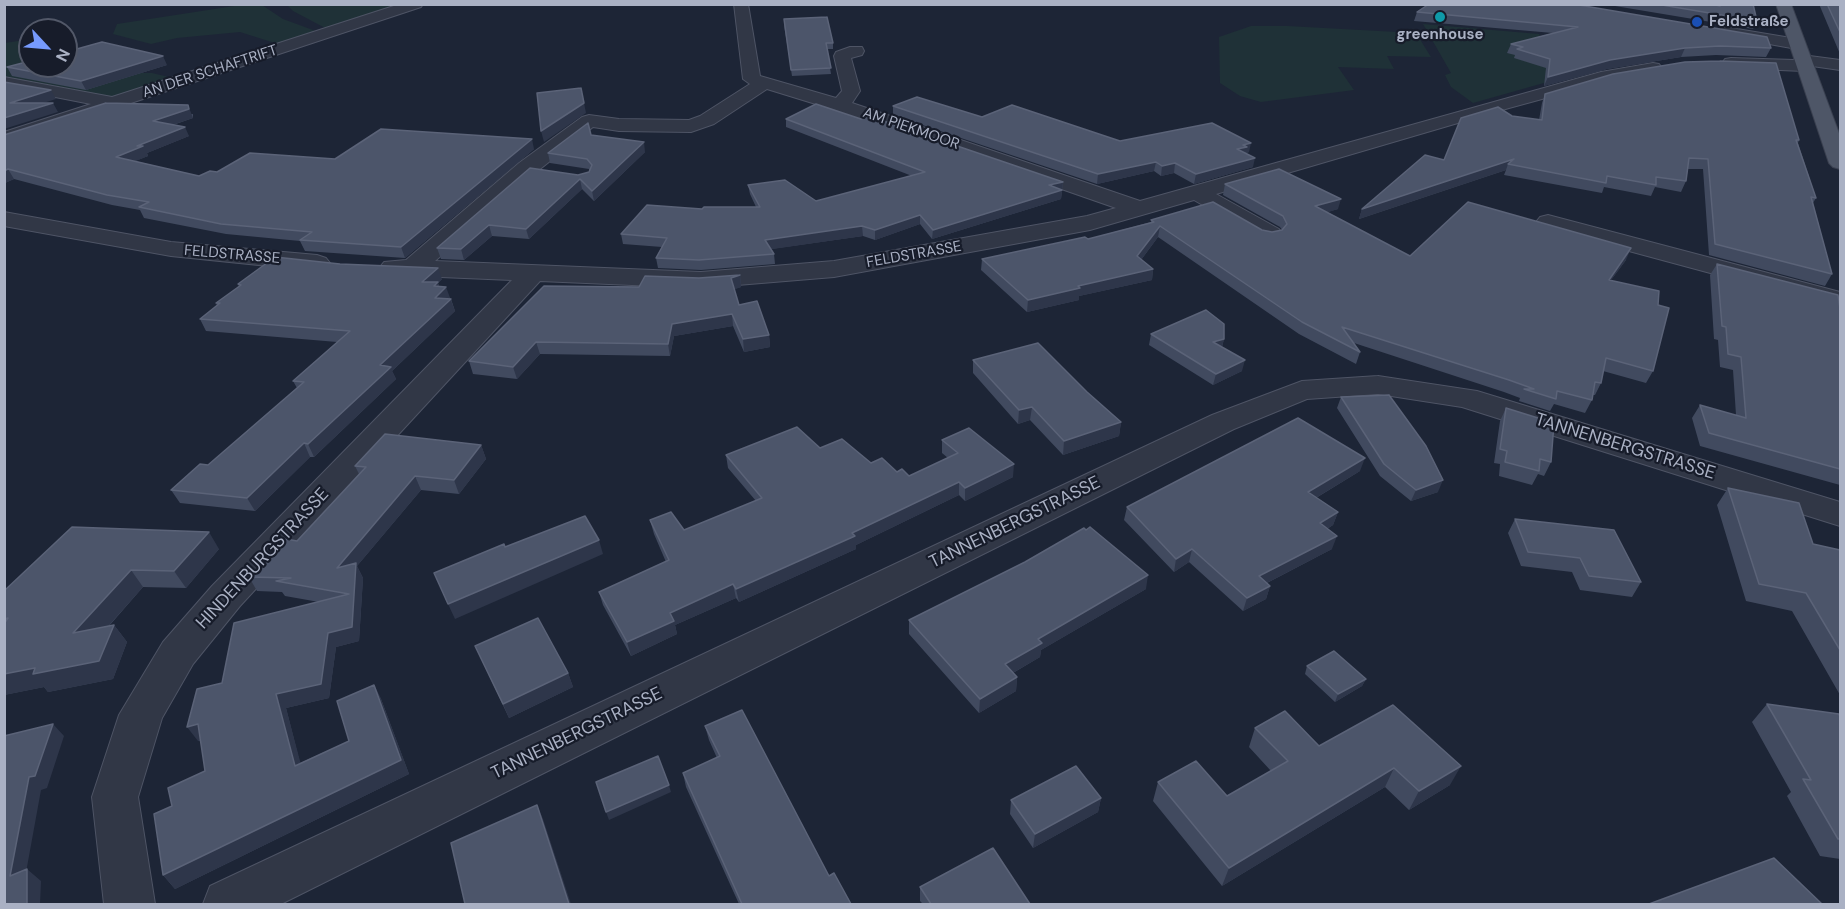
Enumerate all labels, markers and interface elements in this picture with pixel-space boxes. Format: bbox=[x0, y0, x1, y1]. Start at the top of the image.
marker: greenhouse bbox=[1433, 10, 1447, 24]
place label: Feldstraße bbox=[1709, 13, 1789, 31]
marker: Feldstraße bbox=[1690, 15, 1704, 29]
north arrow bbox=[18, 18, 78, 78]
place label: greenhouse bbox=[1397, 26, 1483, 44]
street label: AN DER SCHAFTRIFT bbox=[140, 42, 280, 102]
text: N bbox=[51, 45, 75, 65]
street label: AM PIEKMOOR bbox=[860, 104, 962, 154]
street label: FELDSTRASSE bbox=[865, 238, 963, 272]
street label: FELDSTRASSE bbox=[183, 242, 281, 268]
street label: TANNENBERGSTRASSE bbox=[1532, 409, 1718, 485]
street label: TANNENBERGSTRASSE bbox=[926, 472, 1104, 574]
street label: HINDENBURGSTRASSE bbox=[192, 484, 334, 634]
street label: TANNENBERGSTRASSE bbox=[488, 683, 666, 785]

